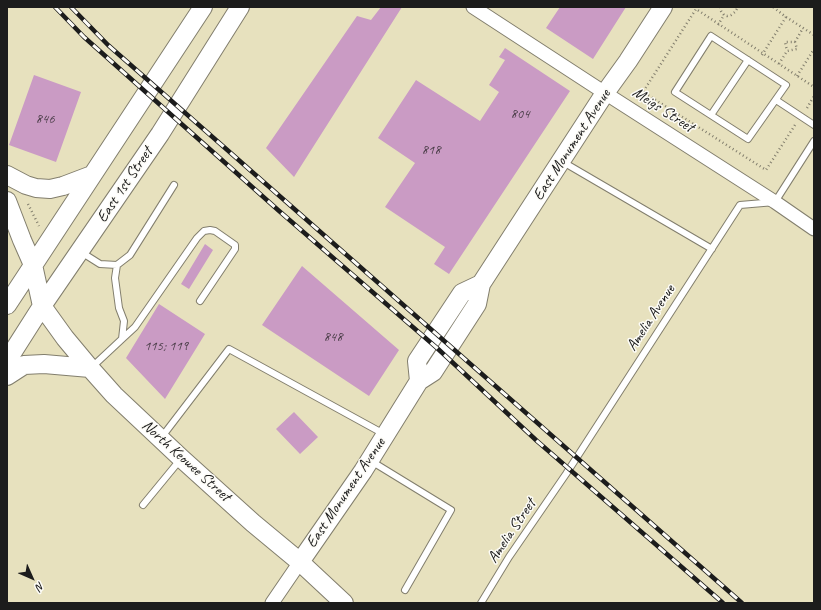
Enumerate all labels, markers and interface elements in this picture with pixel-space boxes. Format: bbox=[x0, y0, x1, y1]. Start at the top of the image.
street label: Meigs Street bbox=[629, 83, 697, 137]
street label: East Monument Avenue bbox=[529, 86, 615, 204]
house number: 804 bbox=[511, 106, 529, 122]
house number: 846 bbox=[36, 111, 54, 127]
house number: 818 bbox=[422, 142, 440, 158]
street label: East 1st Street bbox=[93, 144, 157, 226]
street label: Amelia Avenue bbox=[623, 281, 679, 355]
house number: 848 bbox=[324, 329, 342, 345]
house number: 115; 119 bbox=[144, 338, 188, 354]
street label: North Keowee Street bbox=[138, 416, 234, 506]
street label: East Monument Avenue bbox=[302, 434, 390, 552]
street label: Amelia Street bbox=[484, 495, 540, 567]
north arrow bbox=[12, 558, 52, 598]
text: N bbox=[33, 579, 48, 594]

